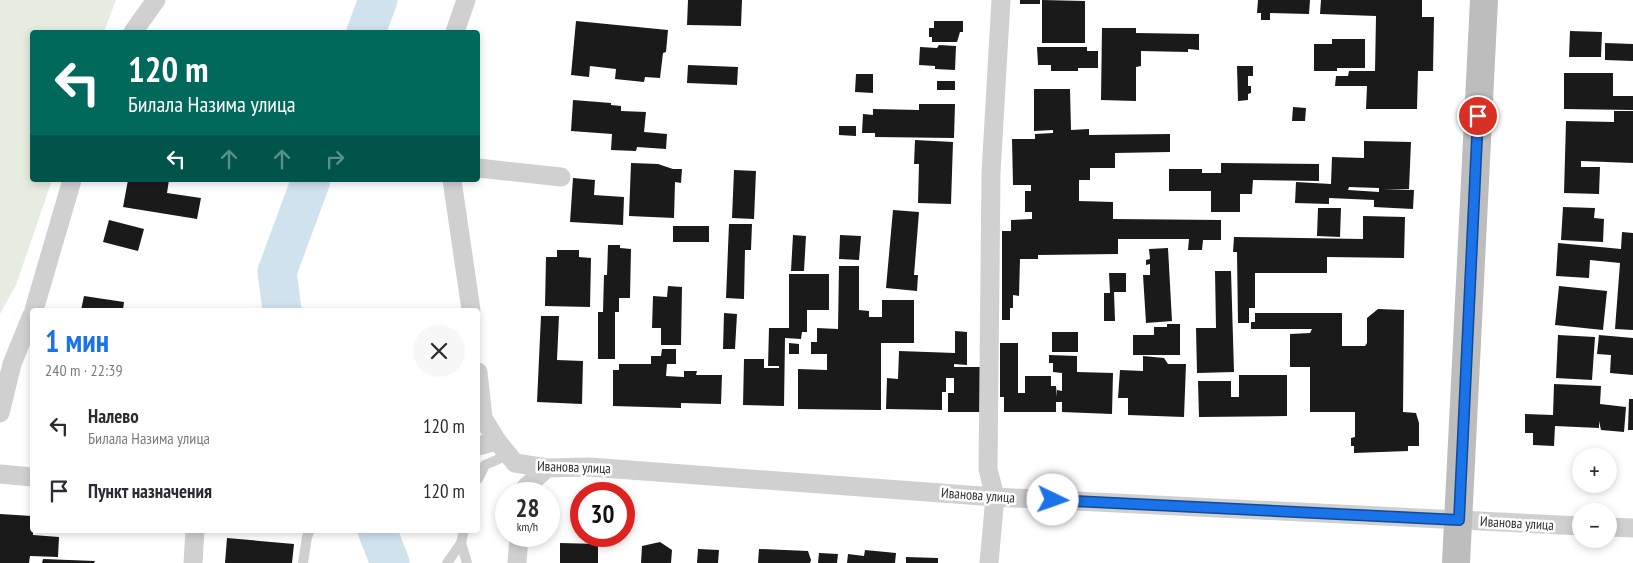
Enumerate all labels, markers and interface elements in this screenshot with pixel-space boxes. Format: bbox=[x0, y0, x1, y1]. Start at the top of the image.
text: 120 m bbox=[128, 46, 209, 92]
icon: left bbox=[45, 50, 110, 115]
text: Билала Назима улица bbox=[128, 90, 296, 118]
pin bbox=[1457, 95, 1499, 137]
icon: arrive bbox=[1464, 102, 1492, 130]
icon: left bbox=[162, 145, 190, 173]
icon: ahead bbox=[215, 145, 243, 173]
icon: ahead bbox=[268, 145, 296, 173]
icon: right bbox=[321, 145, 349, 173]
text: 1 мин bbox=[45, 321, 109, 360]
button: close bbox=[413, 325, 465, 377]
text: 240 m · 22:39 bbox=[45, 360, 123, 380]
text: Налево bbox=[88, 404, 139, 428]
icon: left bbox=[45, 412, 73, 440]
text: 120 m bbox=[423, 414, 465, 438]
text: Билала Назима улица bbox=[88, 428, 210, 448]
map controls bbox=[1572, 448, 1617, 548]
button: + bbox=[1572, 448, 1617, 493]
street label: Иванова улица bbox=[537, 457, 611, 477]
position arrow bbox=[1026, 473, 1078, 525]
icon: arrive bbox=[45, 477, 73, 505]
text: Пункт назначения bbox=[88, 479, 212, 503]
text: 120 m bbox=[423, 479, 465, 503]
speed limit sign: 30 bbox=[570, 482, 635, 547]
street label: Иванова улица bbox=[941, 483, 1015, 507]
text: 28 bbox=[516, 492, 539, 524]
button: − bbox=[1572, 503, 1617, 548]
street label: Иванова улица bbox=[1480, 512, 1554, 534]
text: km/h bbox=[517, 519, 538, 534]

